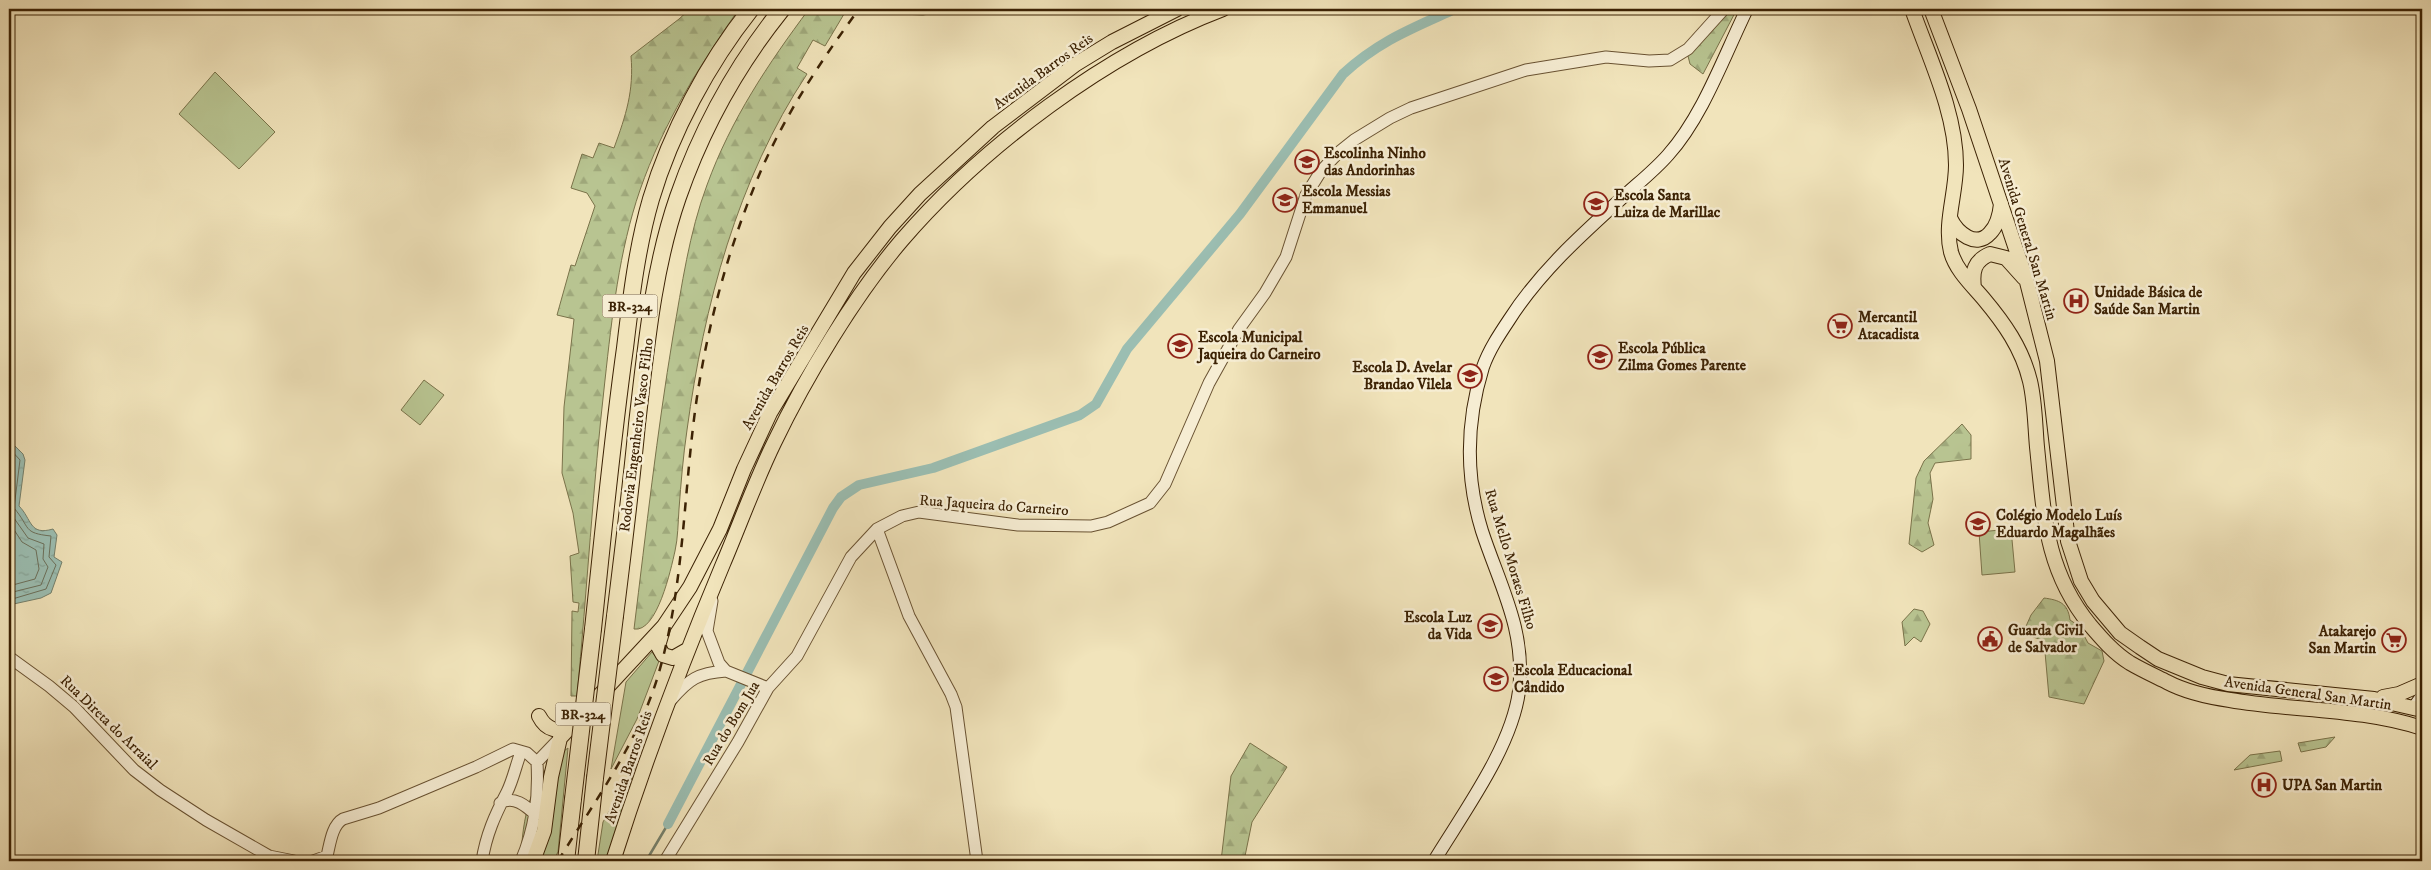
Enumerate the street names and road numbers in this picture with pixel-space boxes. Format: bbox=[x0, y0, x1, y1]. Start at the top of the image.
street label: Avenida Barros Reis bbox=[990, 29, 1097, 114]
street label: Avenida General San Martin bbox=[1994, 156, 2061, 323]
road number: BR-324 bbox=[602, 294, 658, 318]
street label: Avenida Barros Reis bbox=[738, 321, 813, 433]
street label: Rodovia Engenheiro Vasco Filho bbox=[615, 337, 658, 533]
street label: Rua Mello Moraes Filho bbox=[1480, 487, 1541, 632]
street label: Rua Jaqueira do Carneiro bbox=[919, 491, 1069, 520]
street label: Rua Direta do Arraial bbox=[56, 671, 162, 774]
street label: Avenida General San Martin bbox=[2223, 672, 2393, 715]
street label: Rua do Bom Jua bbox=[699, 677, 764, 769]
road number: BR-324 bbox=[556, 702, 610, 726]
street label: Avenida Barros Reis bbox=[600, 708, 657, 826]

